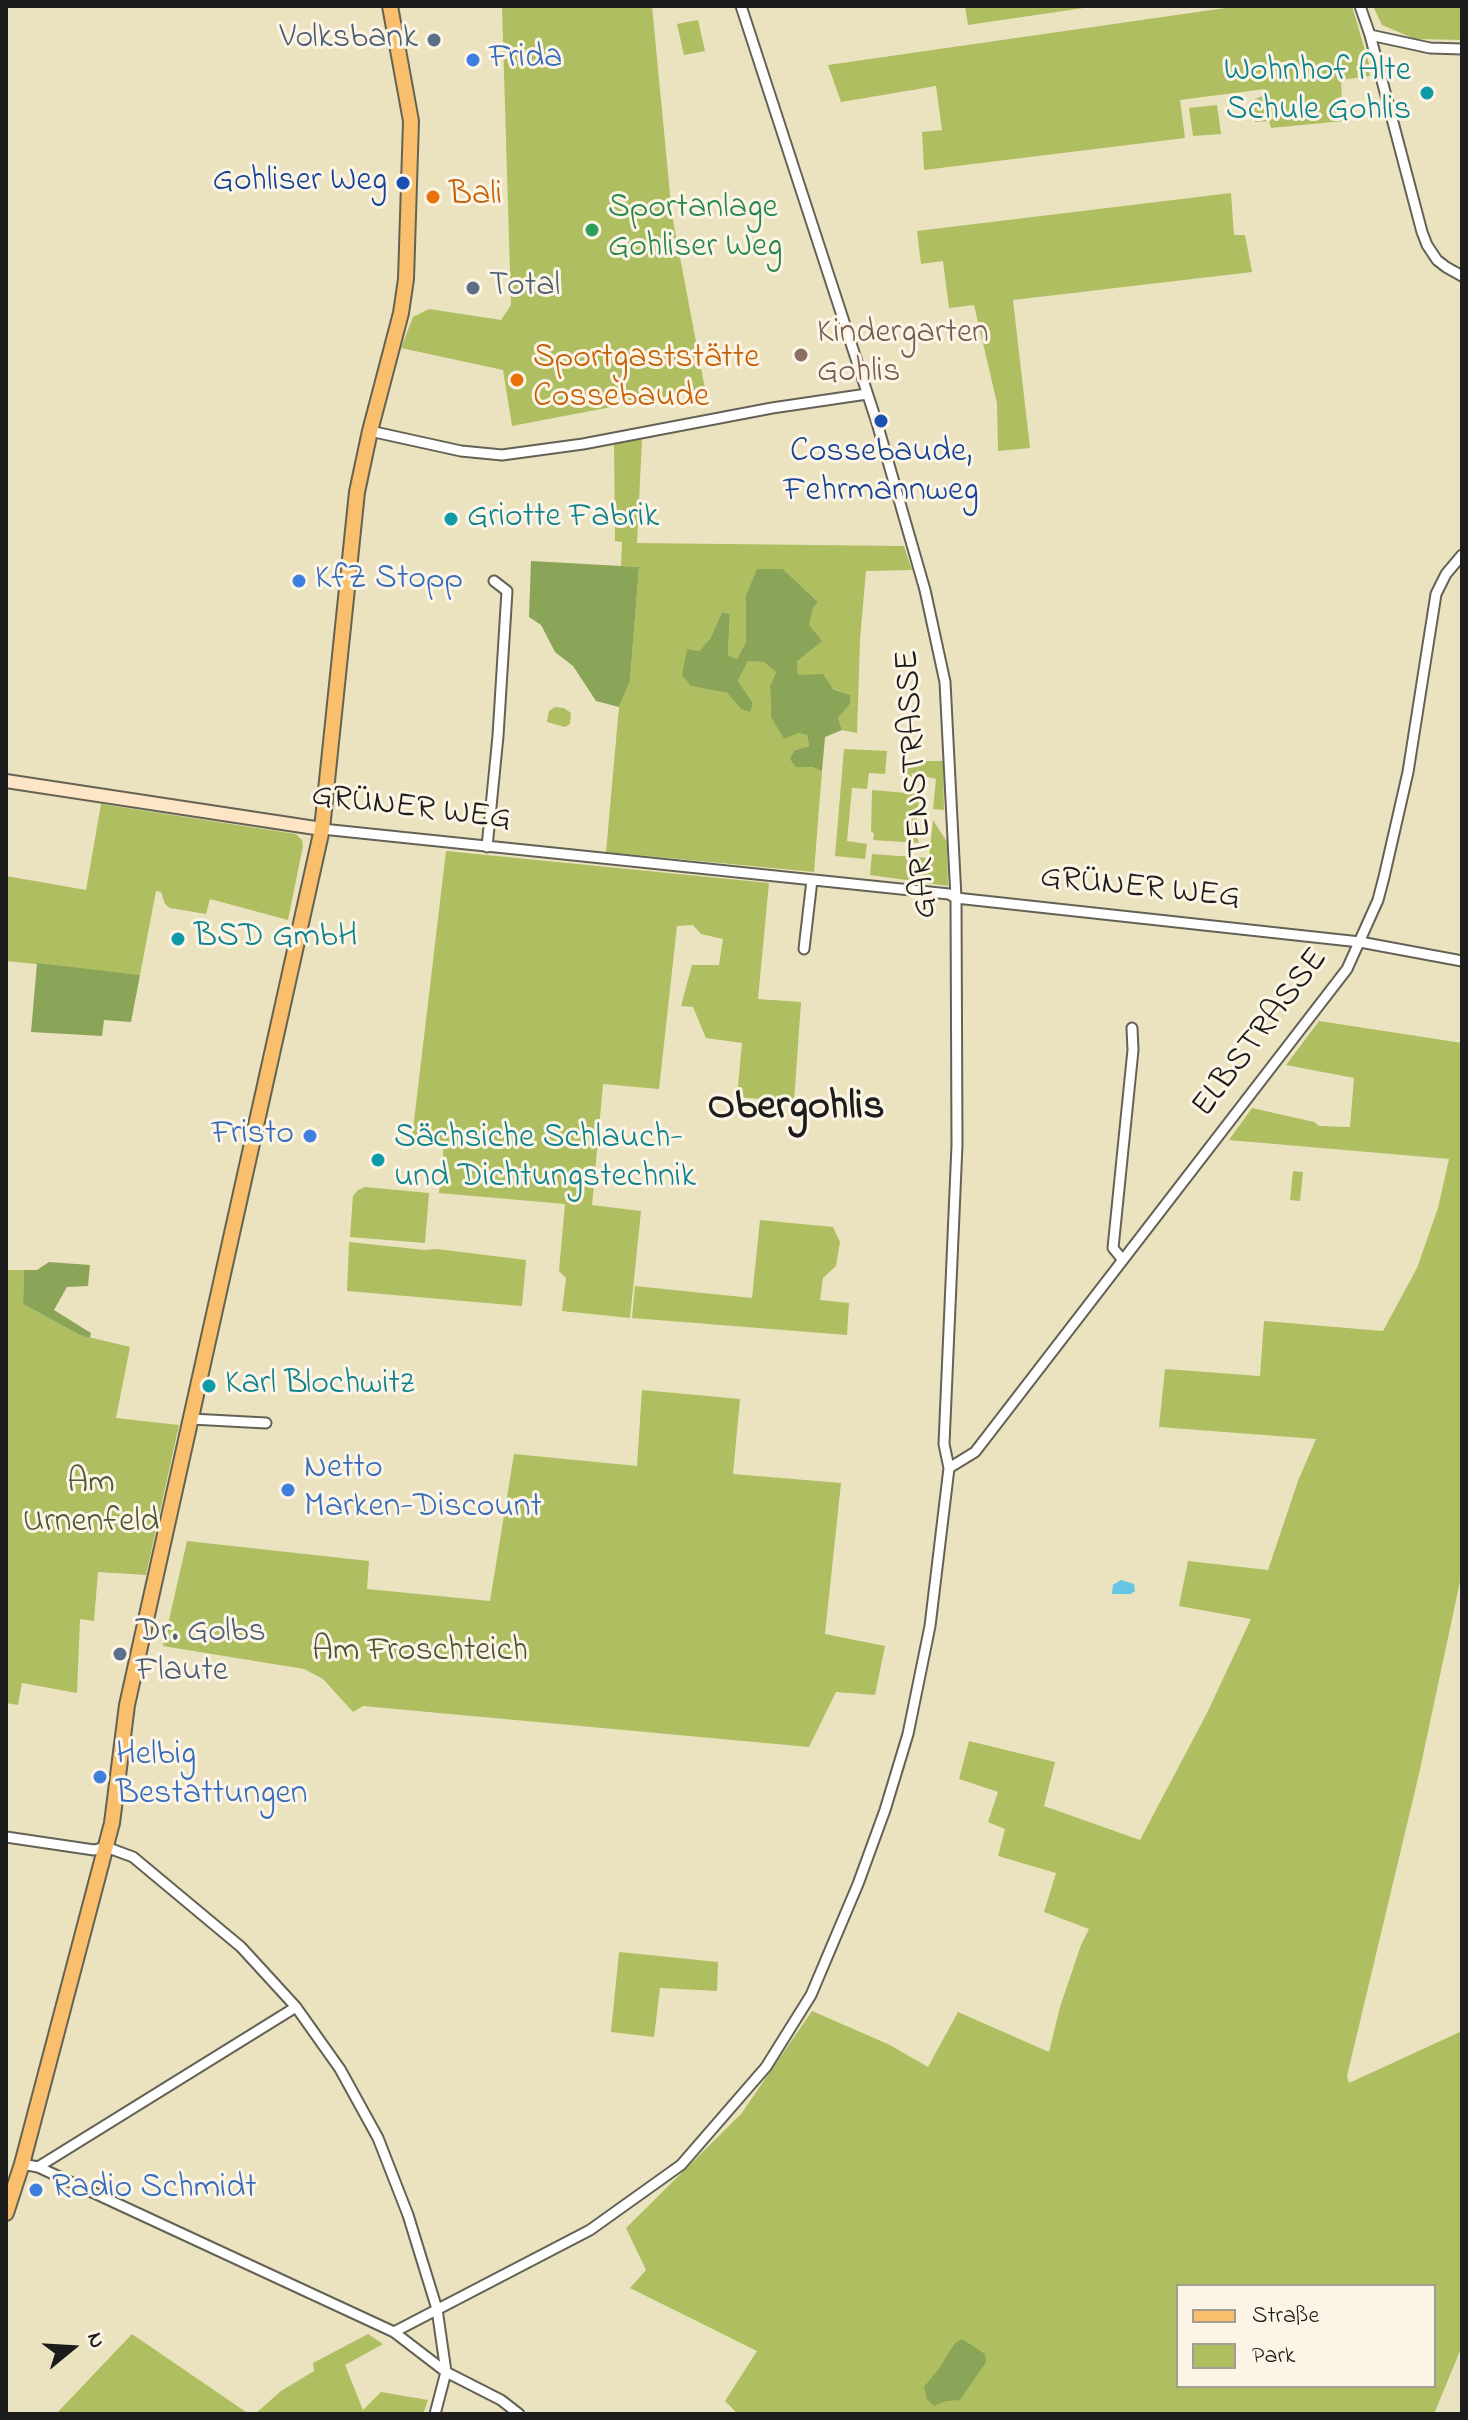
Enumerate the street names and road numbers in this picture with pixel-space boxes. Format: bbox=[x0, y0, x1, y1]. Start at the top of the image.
street label: GARTENSTRASSE bbox=[889, 648, 949, 920]
street label: GRÜNER WEG bbox=[309, 778, 513, 842]
street label: GRÜNER WEG bbox=[1038, 859, 1242, 921]
street label: ELBSTRASSE bbox=[1185, 941, 1339, 1127]

